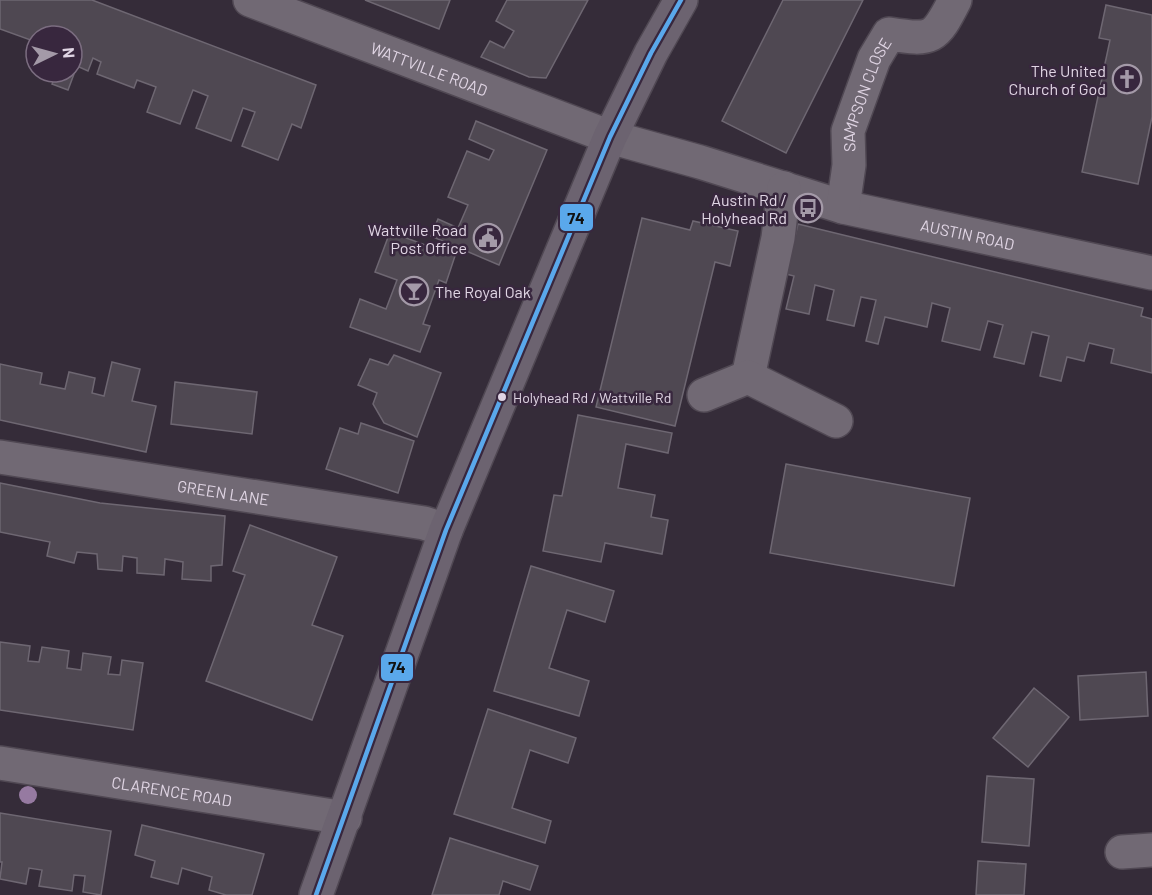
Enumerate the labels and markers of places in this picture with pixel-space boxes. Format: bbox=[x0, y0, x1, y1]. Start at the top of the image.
place label: The United Church of God bbox=[1008, 61, 1106, 98]
church icon: The United Church of God bbox=[1111, 63, 1143, 95]
place label: Austin Rd / Holyhead Rd bbox=[701, 190, 787, 227]
bus stop icon: Austin Rd / Holyhead Rd bbox=[792, 192, 824, 224]
place label: Wattville Road Post Office bbox=[368, 220, 467, 257]
public building icon: Wattville Road Post Office bbox=[472, 222, 504, 254]
bar icon: The Royal Oak bbox=[398, 275, 430, 307]
place label: The Royal Oak bbox=[435, 282, 531, 301]
place label: Holyhead Rd / Wattville Rd bbox=[513, 389, 671, 406]
marker: Holyhead Rd / Wattville Rd bbox=[496, 391, 508, 403]

